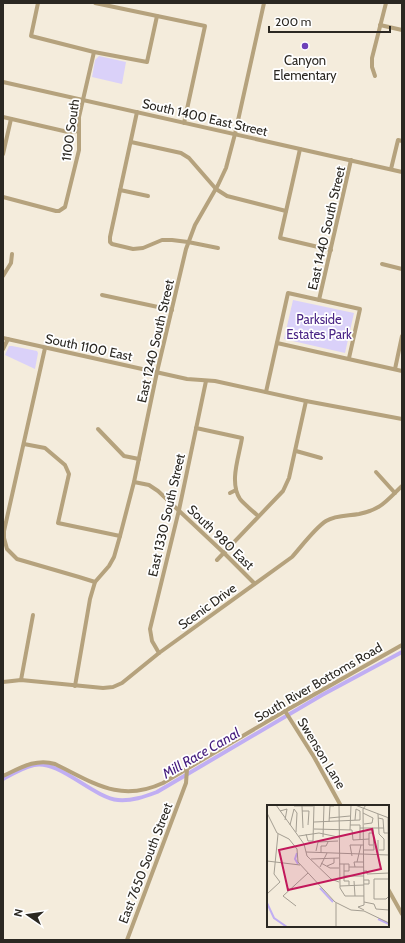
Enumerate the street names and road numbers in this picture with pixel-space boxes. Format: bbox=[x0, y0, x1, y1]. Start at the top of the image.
street label: South 1400 East Street bbox=[141, 95, 270, 139]
street label: 1100 South bbox=[58, 98, 82, 162]
street label: East 1440 South Street bbox=[304, 164, 348, 292]
street label: East 1240 South Street bbox=[133, 277, 177, 404]
street label: South 1100 East bbox=[44, 330, 135, 364]
street label: East 1330 South Street bbox=[144, 451, 188, 578]
street label: South 980 East bbox=[184, 501, 258, 573]
street label: Scenic Drive bbox=[175, 579, 240, 632]
street label: South River Bottoms Road bbox=[251, 639, 385, 725]
street label: Swenson Lane bbox=[295, 715, 350, 792]
street label: East 7650 South Street bbox=[115, 800, 176, 926]

